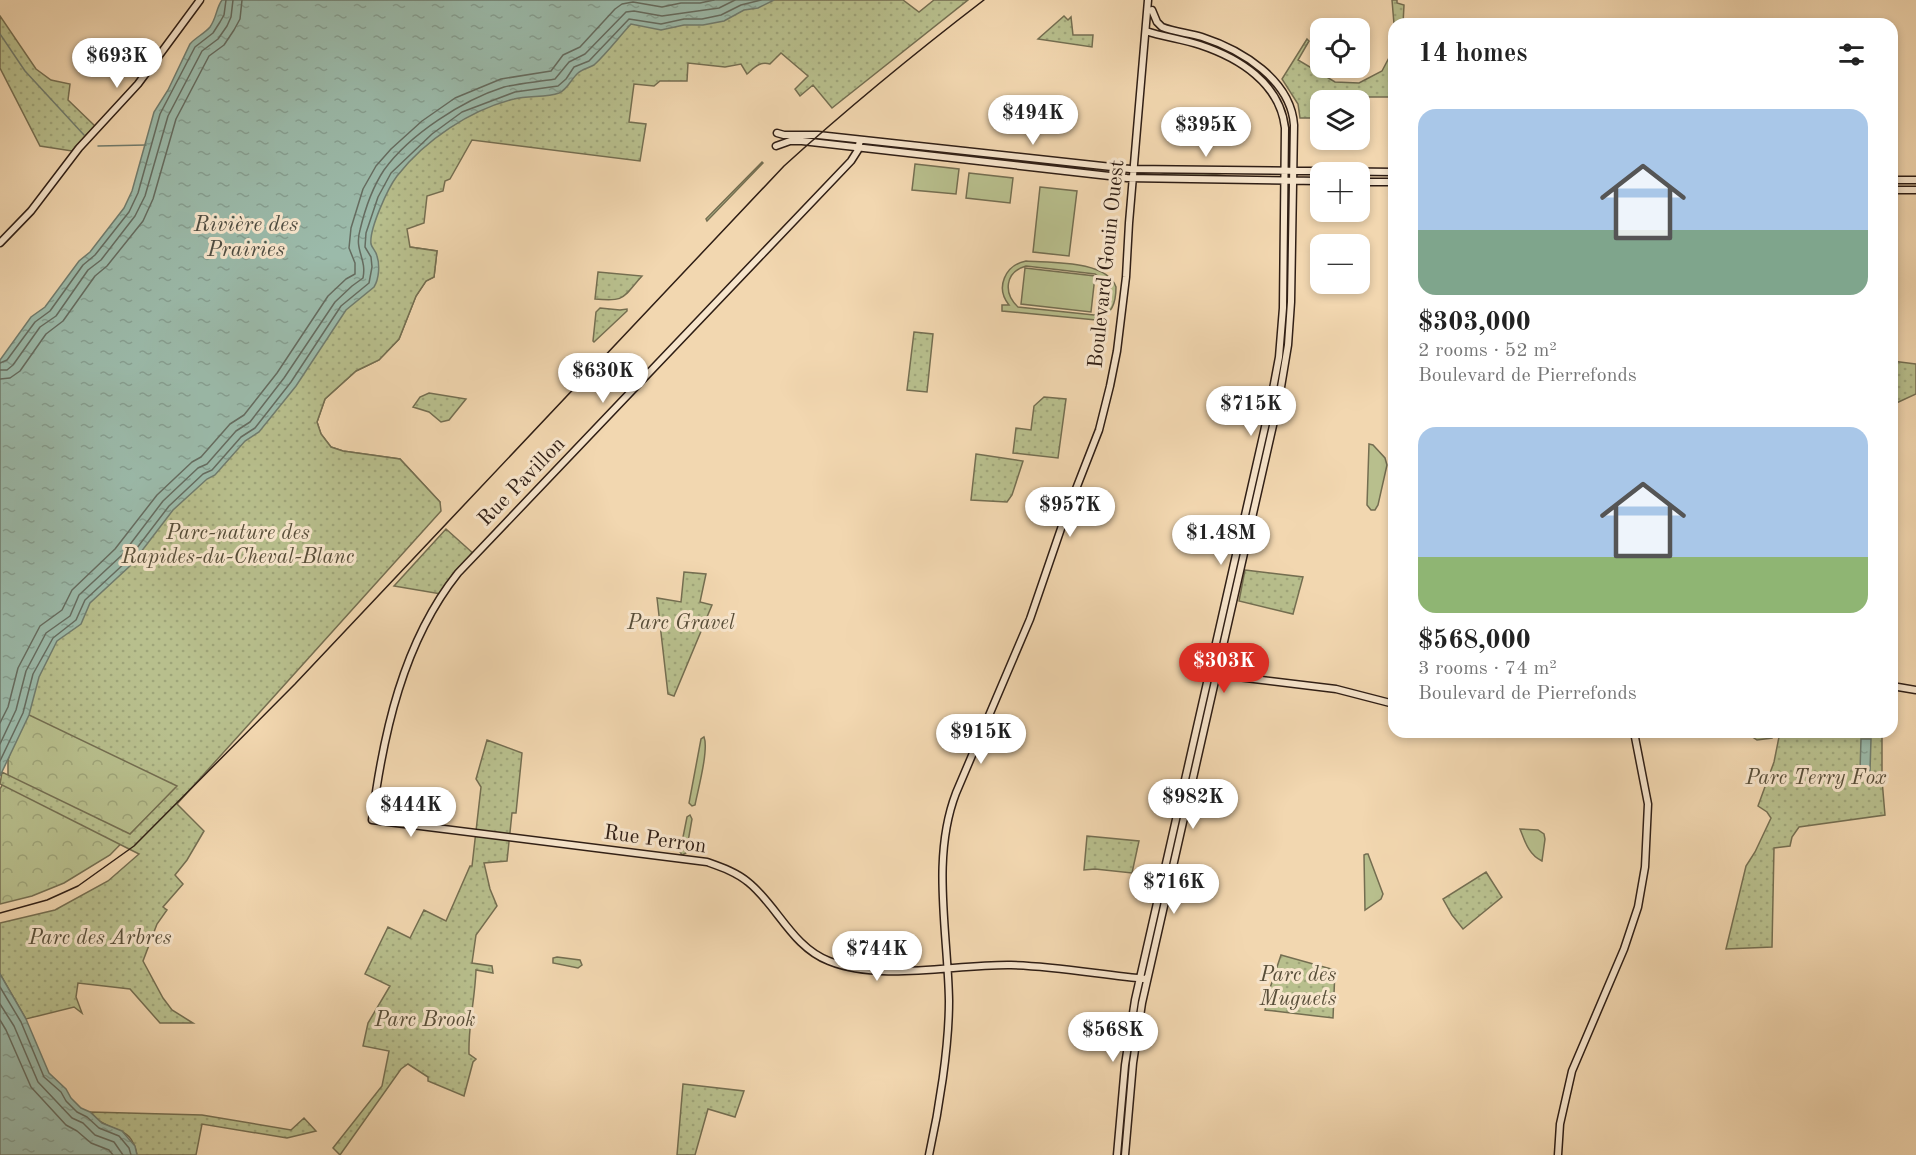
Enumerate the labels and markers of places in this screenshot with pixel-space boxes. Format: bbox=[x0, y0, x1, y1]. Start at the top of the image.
pin: $693K bbox=[75, 38, 159, 89]
pin: $494K bbox=[991, 95, 1075, 146]
pin: $395K bbox=[1164, 107, 1248, 158]
pin: $630K bbox=[561, 353, 645, 404]
pin: $715K bbox=[1209, 386, 1293, 437]
pin: $957K bbox=[1028, 487, 1112, 538]
pin: $1.48M bbox=[1172, 515, 1270, 566]
pin: $303K bbox=[1182, 643, 1266, 694]
pin: $915K bbox=[939, 714, 1023, 765]
pin: $982K bbox=[1151, 779, 1235, 830]
pin: $444K bbox=[369, 787, 453, 838]
pin: $716K bbox=[1132, 864, 1216, 915]
pin: $744K bbox=[835, 931, 919, 982]
pin: $568K bbox=[1071, 1012, 1155, 1063]

